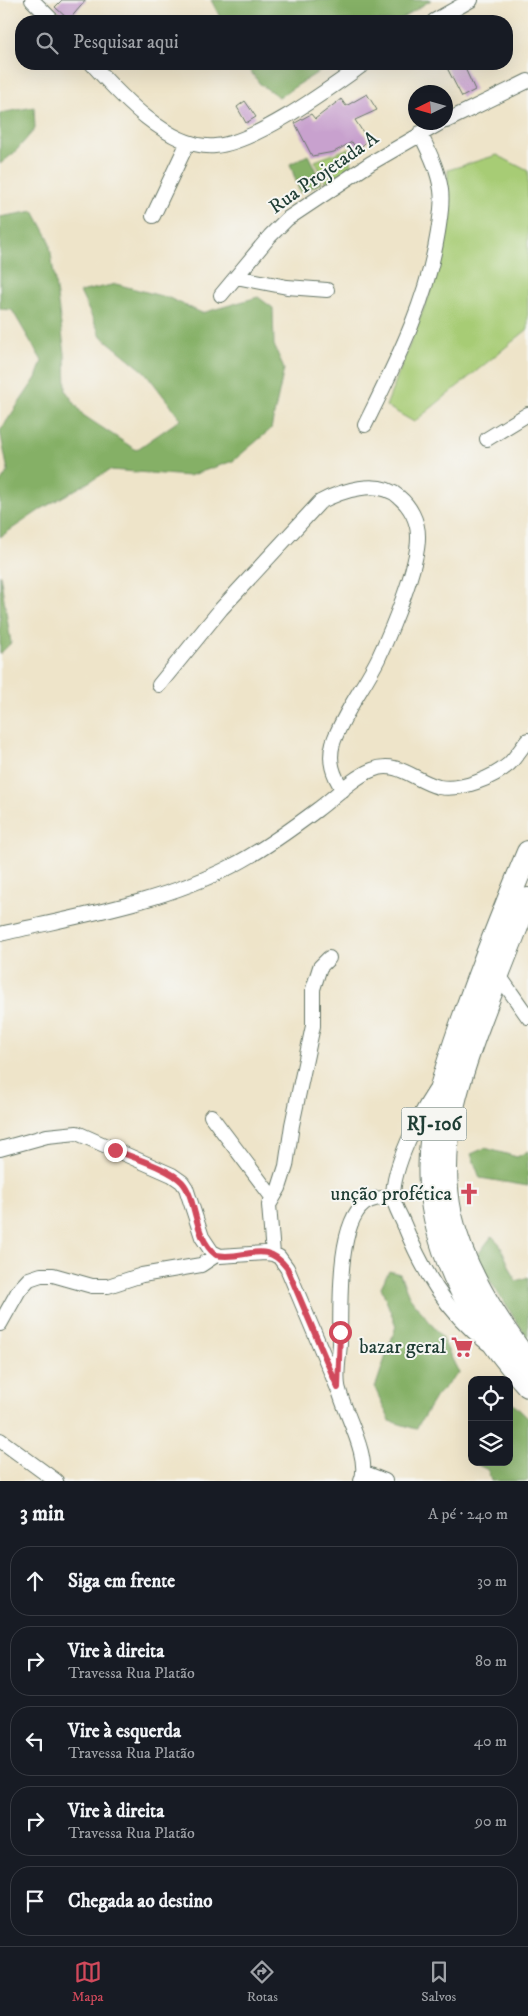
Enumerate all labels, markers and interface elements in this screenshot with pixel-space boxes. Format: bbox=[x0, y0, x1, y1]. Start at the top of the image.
search box bbox=[15, 15, 513, 70]
icon: search bbox=[33, 29, 61, 57]
text: Pesquisar aqui bbox=[73, 31, 179, 54]
north arrow bbox=[408, 85, 453, 130]
street label: Rua Projetada A bbox=[264, 126, 384, 220]
road number: RJ-106 bbox=[402, 1108, 466, 1140]
route end bbox=[104, 1139, 127, 1162]
church icon: unção profética bbox=[456, 1181, 482, 1207]
place label: unção profética bbox=[331, 1182, 453, 1207]
route start bbox=[329, 1321, 352, 1344]
supermarket icon: bazar geral bbox=[449, 1334, 475, 1360]
place label: bazar geral bbox=[359, 1335, 446, 1360]
map controls bbox=[468, 1376, 513, 1466]
button: locate bbox=[468, 1376, 513, 1421]
button: layers bbox=[468, 1421, 513, 1466]
text: 3 min bbox=[20, 1501, 65, 1527]
text: A pé · 240 m bbox=[428, 1504, 508, 1524]
icon: ahead bbox=[21, 1567, 49, 1595]
text: Siga em frente bbox=[68, 1570, 175, 1593]
text: 30 m bbox=[477, 1571, 507, 1591]
text: Vire à direita bbox=[68, 1640, 164, 1663]
icon: right bbox=[21, 1647, 49, 1675]
text: 80 m bbox=[475, 1651, 507, 1671]
text: Travessa Rua Platão bbox=[68, 1663, 195, 1683]
text: Vire à esquerda bbox=[68, 1720, 181, 1743]
icon: left bbox=[21, 1727, 49, 1755]
text: 40 m bbox=[474, 1731, 507, 1751]
text: Travessa Rua Platão bbox=[68, 1743, 195, 1763]
text: Vire à direita bbox=[68, 1800, 164, 1823]
icon: right bbox=[21, 1807, 49, 1835]
text: 90 m bbox=[475, 1811, 507, 1831]
text: Travessa Rua Platão bbox=[68, 1823, 195, 1843]
icon: arrive bbox=[21, 1887, 49, 1915]
text: Chegada ao destino bbox=[68, 1890, 213, 1913]
tab: Mapa bbox=[72, 1958, 103, 2006]
tab: Rotas bbox=[247, 1958, 278, 2006]
tab: Salvos bbox=[421, 1958, 456, 2006]

